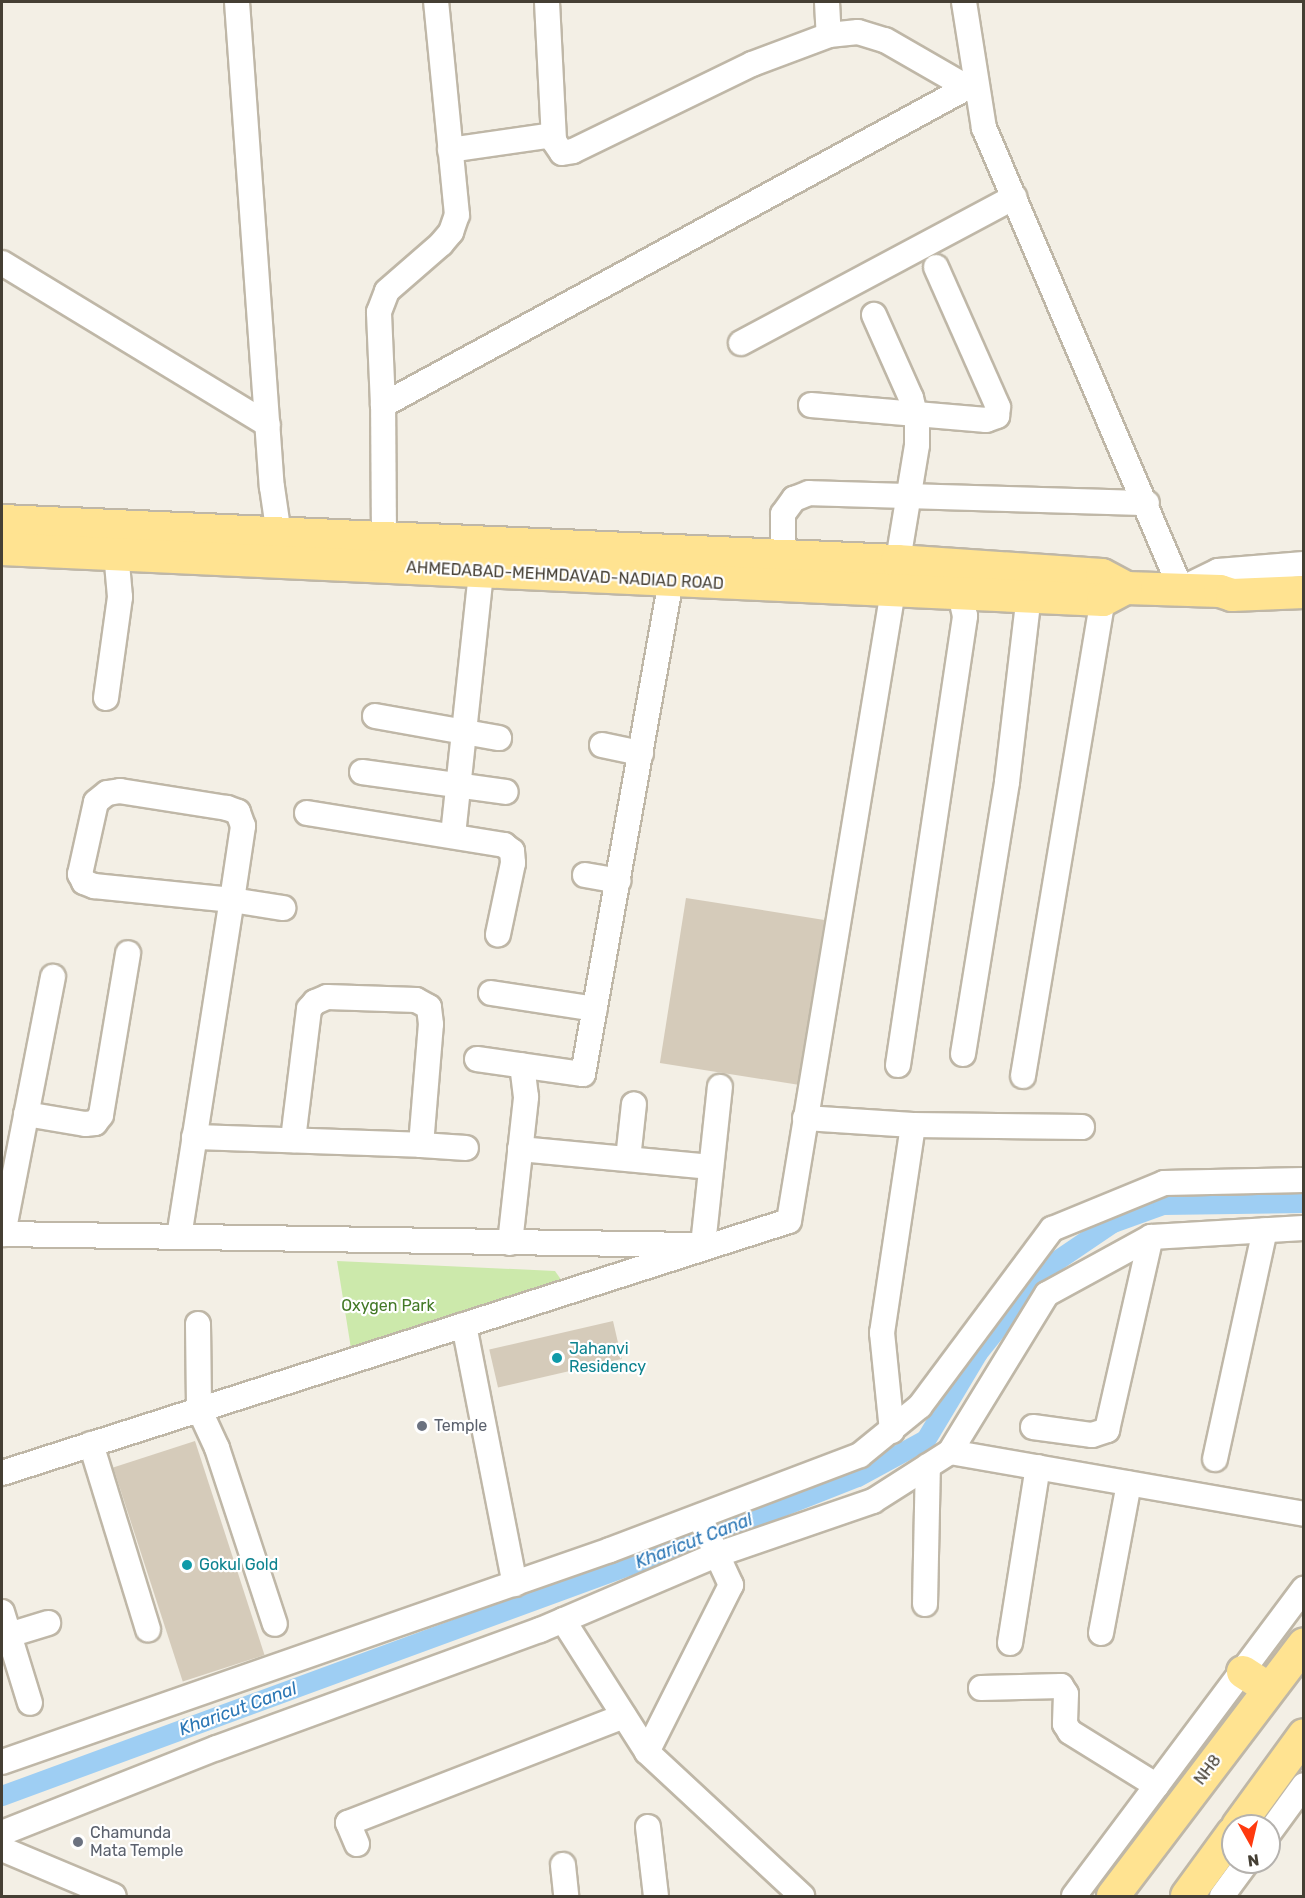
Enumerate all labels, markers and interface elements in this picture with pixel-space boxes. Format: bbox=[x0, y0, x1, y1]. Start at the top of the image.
street label: AHMEDABAD-MEHMDAVAD-NADIAD ROAD bbox=[406, 558, 724, 594]
park label: Oxygen Park bbox=[341, 1296, 435, 1316]
place label: Jahanvi Residency bbox=[569, 1339, 646, 1377]
marker: Jahanvi Residency bbox=[550, 1351, 564, 1365]
place label: Temple bbox=[434, 1416, 487, 1436]
marker: Temple bbox=[415, 1419, 429, 1433]
water label: Kharicut Canal bbox=[632, 1509, 756, 1573]
place label: Gokul Gold bbox=[199, 1555, 278, 1575]
marker: Gokul Gold bbox=[180, 1558, 194, 1572]
water label: Kharicut Canal bbox=[176, 1678, 300, 1740]
street label: NH8 bbox=[1190, 1751, 1226, 1789]
north arrow bbox=[1221, 1814, 1281, 1874]
place label: Chamunda Mata Temple bbox=[90, 1823, 184, 1861]
marker: Chamunda Mata Temple bbox=[71, 1835, 85, 1849]
text: N bbox=[1246, 1850, 1260, 1871]

